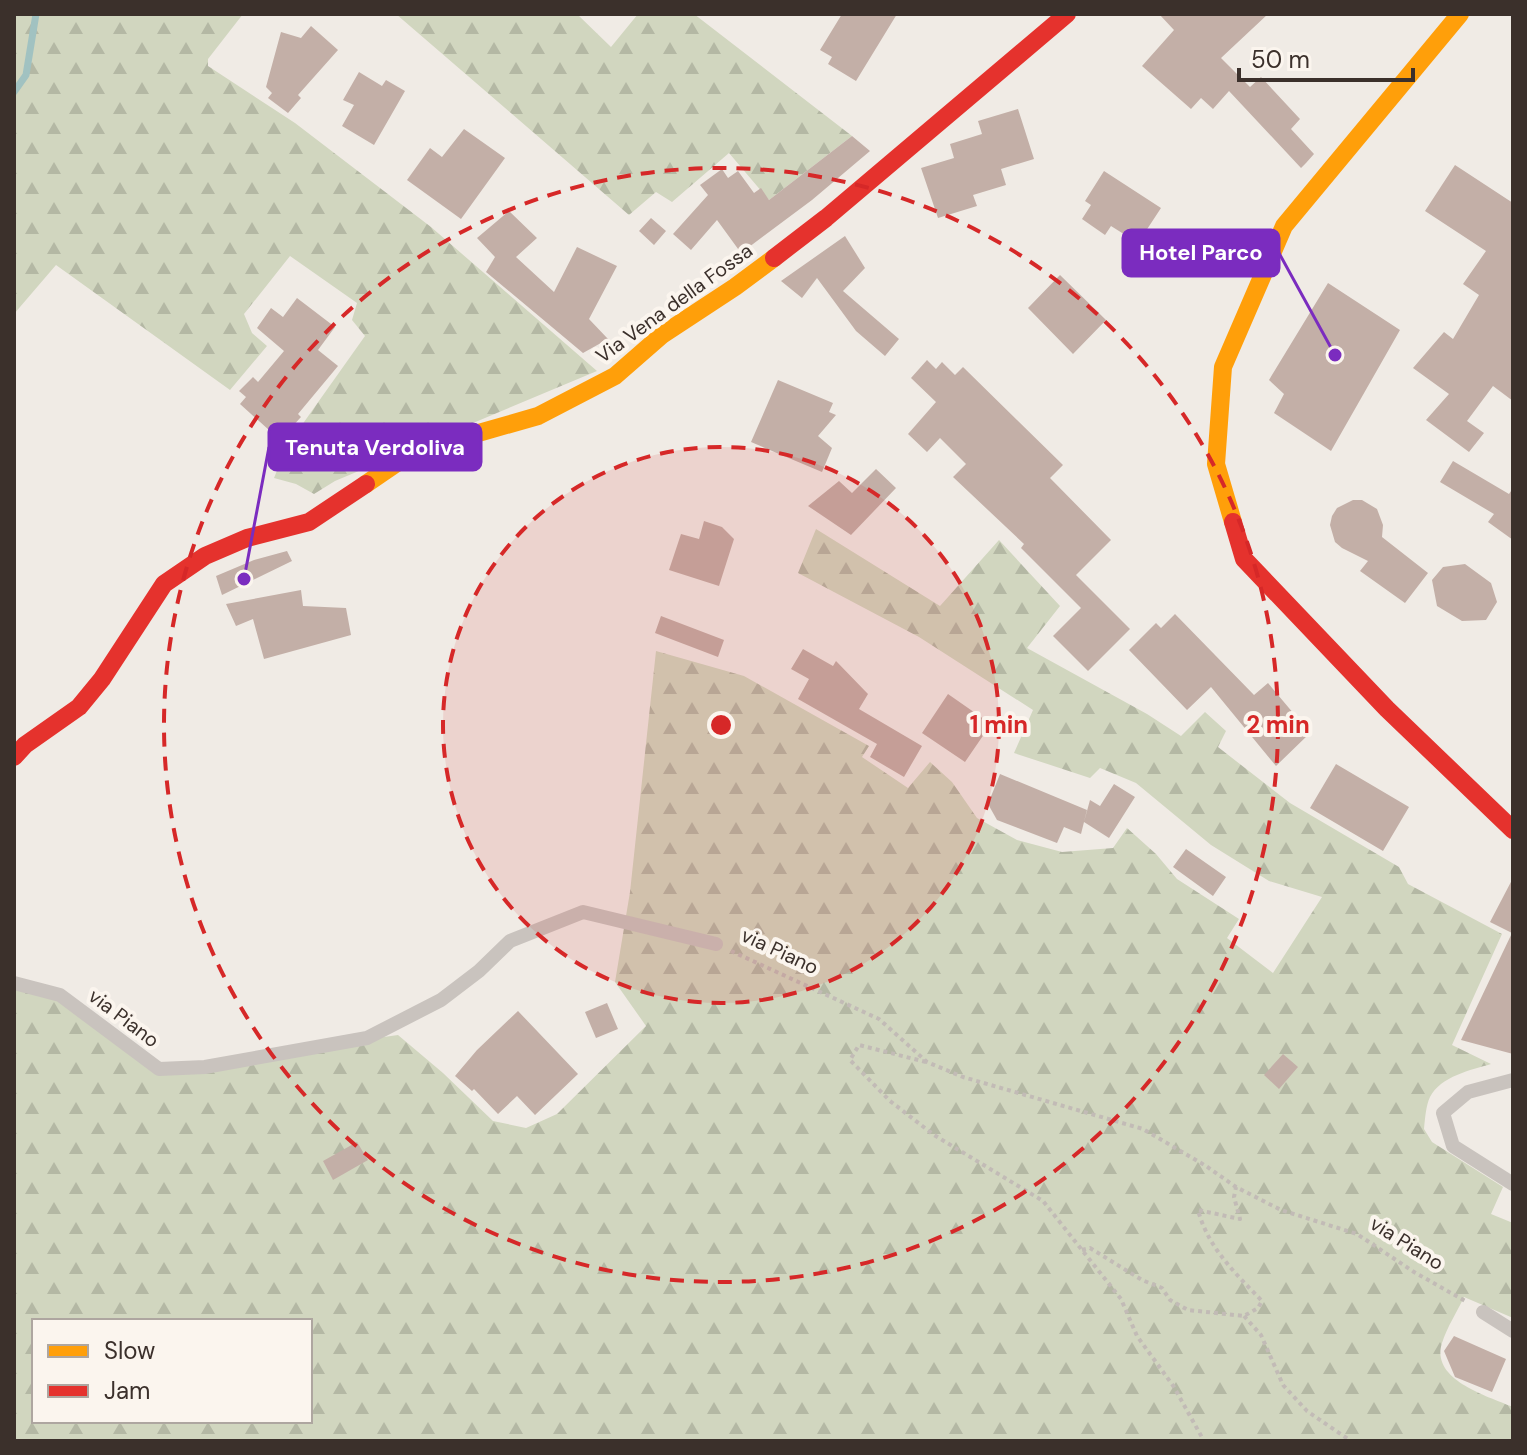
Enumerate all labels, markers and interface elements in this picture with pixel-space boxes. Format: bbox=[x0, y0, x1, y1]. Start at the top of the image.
scale bar bbox=[1239, 32, 1413, 82]
text: 50 m bbox=[1251, 44, 1310, 75]
callout: Hotel Parco bbox=[1123, 230, 1279, 276]
street label: Via Vena della Fossa bbox=[590, 237, 758, 369]
text: Hotel Parco bbox=[1139, 238, 1263, 267]
callout: Tenuta Verdoliva bbox=[269, 424, 481, 470]
text: Tenuta Verdoliva bbox=[285, 433, 465, 462]
text: 1 min bbox=[970, 709, 1028, 740]
text: 2 min bbox=[1246, 709, 1310, 740]
centre of rings bbox=[707, 711, 735, 739]
street label: via Piano bbox=[737, 922, 823, 980]
street label: via Piano bbox=[83, 983, 165, 1053]
street label: via Piano bbox=[1365, 1210, 1449, 1276]
legend bbox=[32, 1319, 312, 1423]
text: Slow bbox=[104, 1335, 155, 1366]
text: Jam bbox=[104, 1375, 150, 1406]

